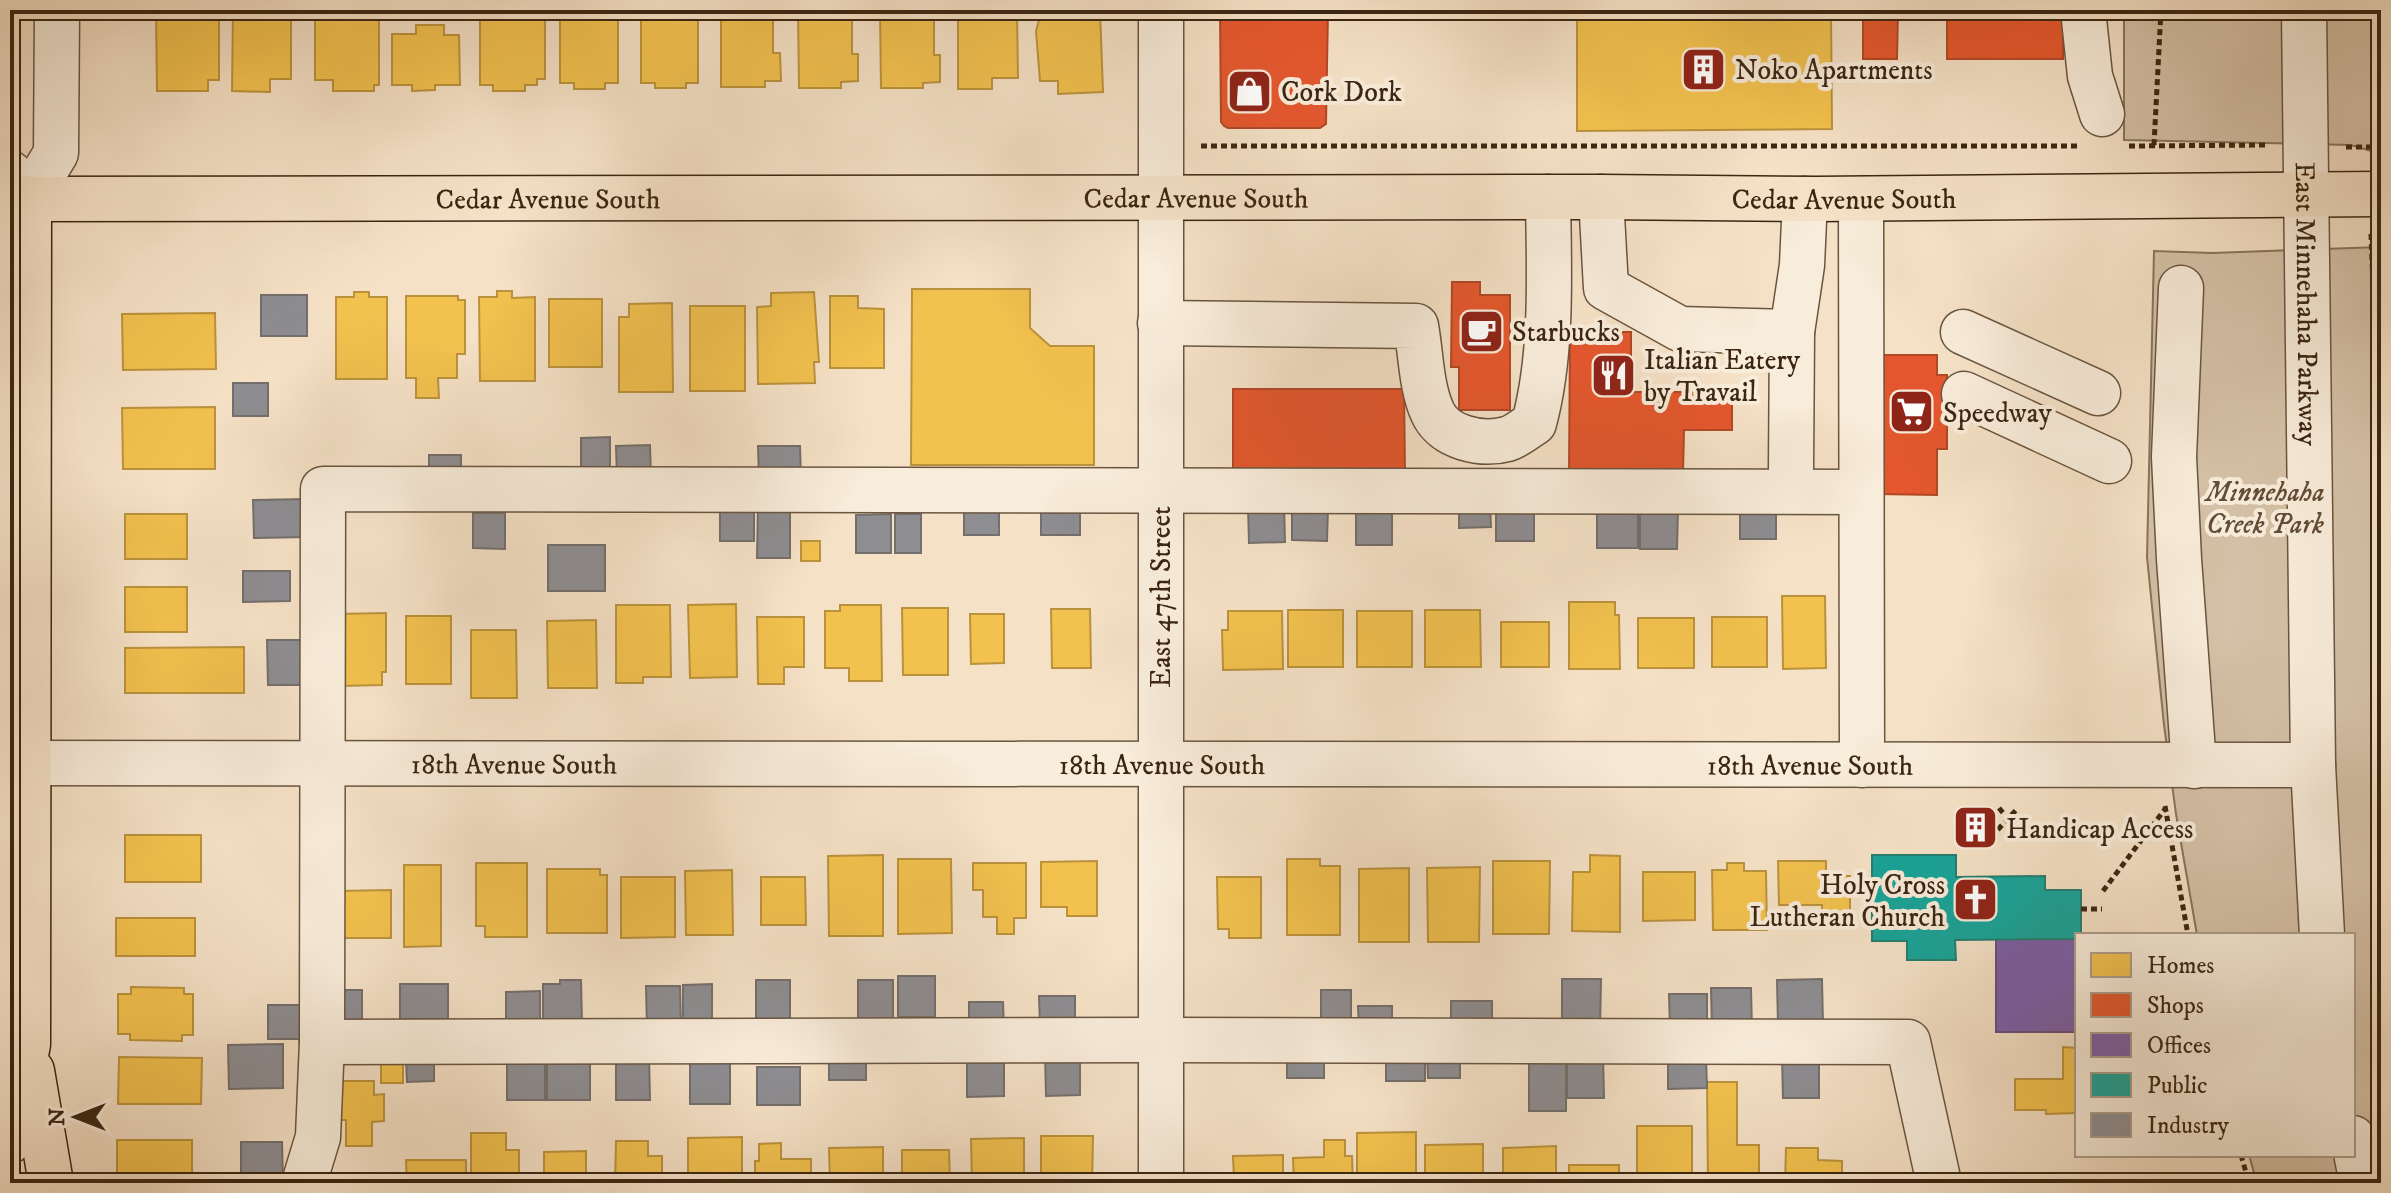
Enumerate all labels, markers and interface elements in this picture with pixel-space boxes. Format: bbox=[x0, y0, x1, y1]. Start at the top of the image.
building icon: Noko Apartments bbox=[1680, 45, 1728, 93]
place label: Noko Apartments bbox=[1735, 53, 1933, 88]
shop icon: Cork Dork bbox=[1226, 67, 1274, 115]
place label: Cork Dork bbox=[1281, 75, 1402, 110]
street label: East Minnehaha Parkway bbox=[2287, 162, 2325, 447]
street label: Cedar Avenue South bbox=[1084, 181, 1309, 217]
street label: Cedar Avenue South bbox=[436, 182, 661, 217]
street label: Cedar Avenue South bbox=[1731, 182, 1957, 218]
cafe icon: Starbucks bbox=[1457, 307, 1505, 355]
place label: Starbucks bbox=[1512, 315, 1620, 350]
place label: Italian Eatery by Travail bbox=[1644, 343, 1801, 410]
restaurant icon: Italian Eatery by Travail bbox=[1589, 351, 1637, 399]
supermarket icon: Speedway bbox=[1888, 388, 1936, 436]
place label: Speedway bbox=[1943, 396, 2052, 431]
park label: Minnehaha Creek Park bbox=[2203, 475, 2325, 542]
street label: East 47th Street bbox=[1144, 506, 1179, 688]
street label: 18th Avenue South bbox=[411, 747, 617, 783]
street label: 18th Avenue South bbox=[1059, 748, 1265, 783]
street label: 18th Avenue South bbox=[1707, 748, 1913, 784]
building icon: Handicap Access bbox=[1951, 804, 1999, 852]
place label: Handicap Access bbox=[2006, 812, 2193, 847]
place label: Holy Cross Lutheran Church bbox=[1749, 868, 1945, 935]
church icon: Holy Cross Lutheran Church bbox=[1952, 876, 2000, 924]
legend bbox=[2075, 933, 2355, 1157]
text: Homes bbox=[2147, 951, 2214, 981]
text: Shops bbox=[2147, 991, 2204, 1021]
text: Offices bbox=[2147, 1031, 2211, 1061]
text: Public bbox=[2147, 1071, 2207, 1101]
north arrow bbox=[36, 1077, 116, 1157]
text: N bbox=[44, 1108, 71, 1126]
text: Industry bbox=[2147, 1111, 2230, 1141]

